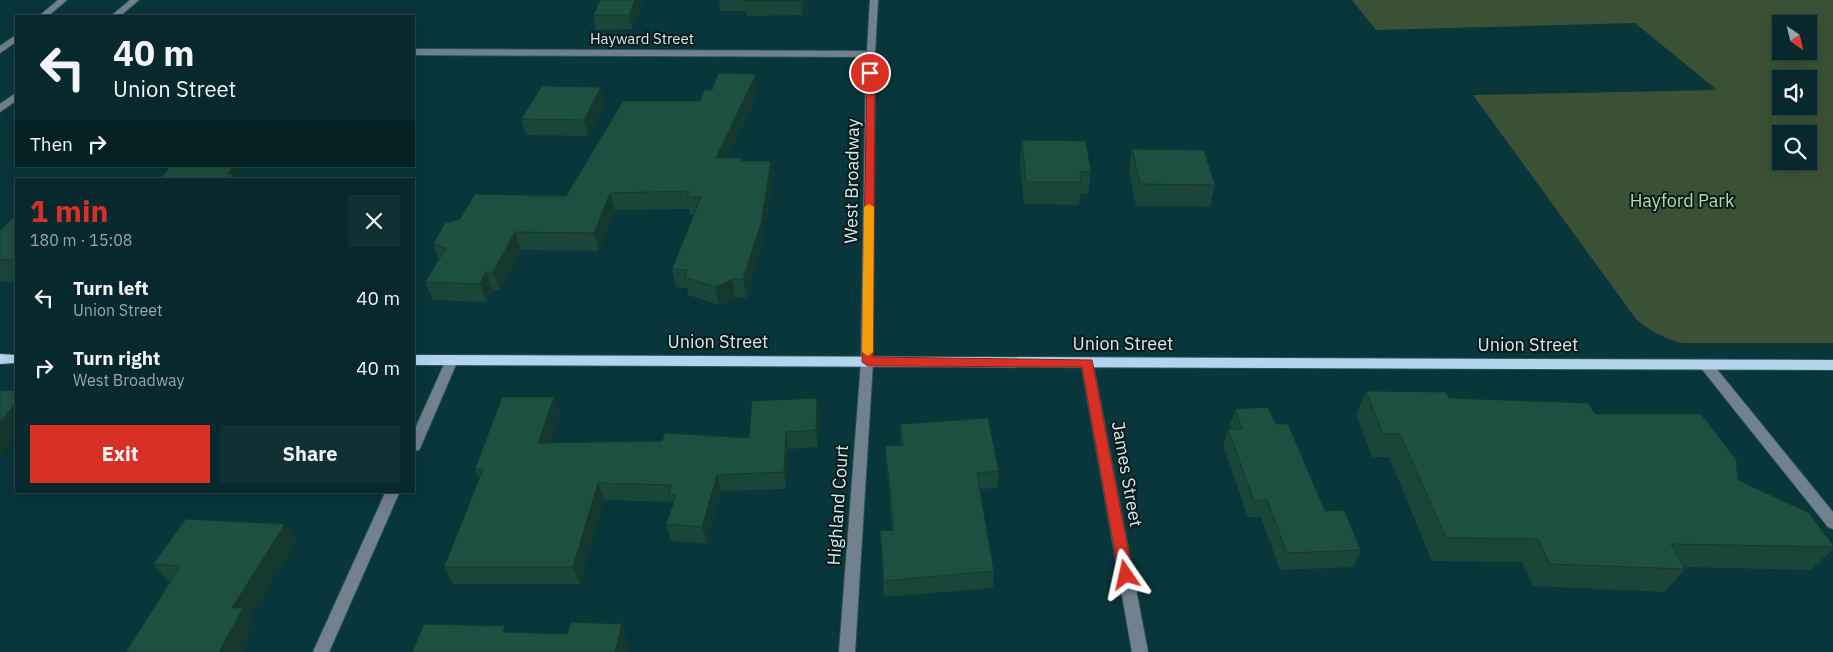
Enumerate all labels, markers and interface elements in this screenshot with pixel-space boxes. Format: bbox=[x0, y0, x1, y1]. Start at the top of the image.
north arrow bbox=[1772, 15, 1818, 60]
map controls bbox=[1772, 15, 1817, 170]
street label: Hayward Street bbox=[590, 29, 694, 48]
text: 40 m bbox=[113, 30, 195, 76]
icon: left bbox=[30, 35, 95, 100]
pin bbox=[849, 52, 891, 94]
icon: arrive bbox=[856, 59, 884, 87]
button: sound bbox=[1772, 70, 1817, 115]
text: Union Street bbox=[113, 74, 236, 103]
street label: West Broadway bbox=[839, 118, 864, 244]
button: search bbox=[1772, 125, 1817, 170]
icon: right bbox=[83, 130, 111, 158]
text: Then bbox=[30, 132, 73, 156]
park label: Hayford Park bbox=[1630, 189, 1735, 212]
text: 1 min bbox=[30, 191, 108, 230]
button: close bbox=[348, 195, 400, 247]
text: 180 m · 15:08 bbox=[30, 230, 132, 250]
text: Turn left bbox=[73, 276, 149, 300]
icon: left bbox=[30, 284, 58, 312]
text: 40 m bbox=[356, 286, 400, 310]
text: Union Street bbox=[73, 300, 163, 320]
street label: Union Street bbox=[668, 330, 768, 353]
street label: Union Street bbox=[1073, 332, 1173, 355]
street label: Union Street bbox=[1478, 333, 1578, 356]
text: Turn right bbox=[73, 346, 160, 370]
icon: right bbox=[30, 354, 58, 382]
text: 40 m bbox=[356, 356, 400, 380]
text: West Broadway bbox=[73, 370, 185, 390]
street label: James Street bbox=[1107, 419, 1148, 528]
button: Exit bbox=[30, 425, 210, 483]
button: Share bbox=[220, 425, 400, 483]
street label: Highland Court bbox=[822, 444, 853, 566]
position arrow bbox=[1099, 548, 1151, 600]

